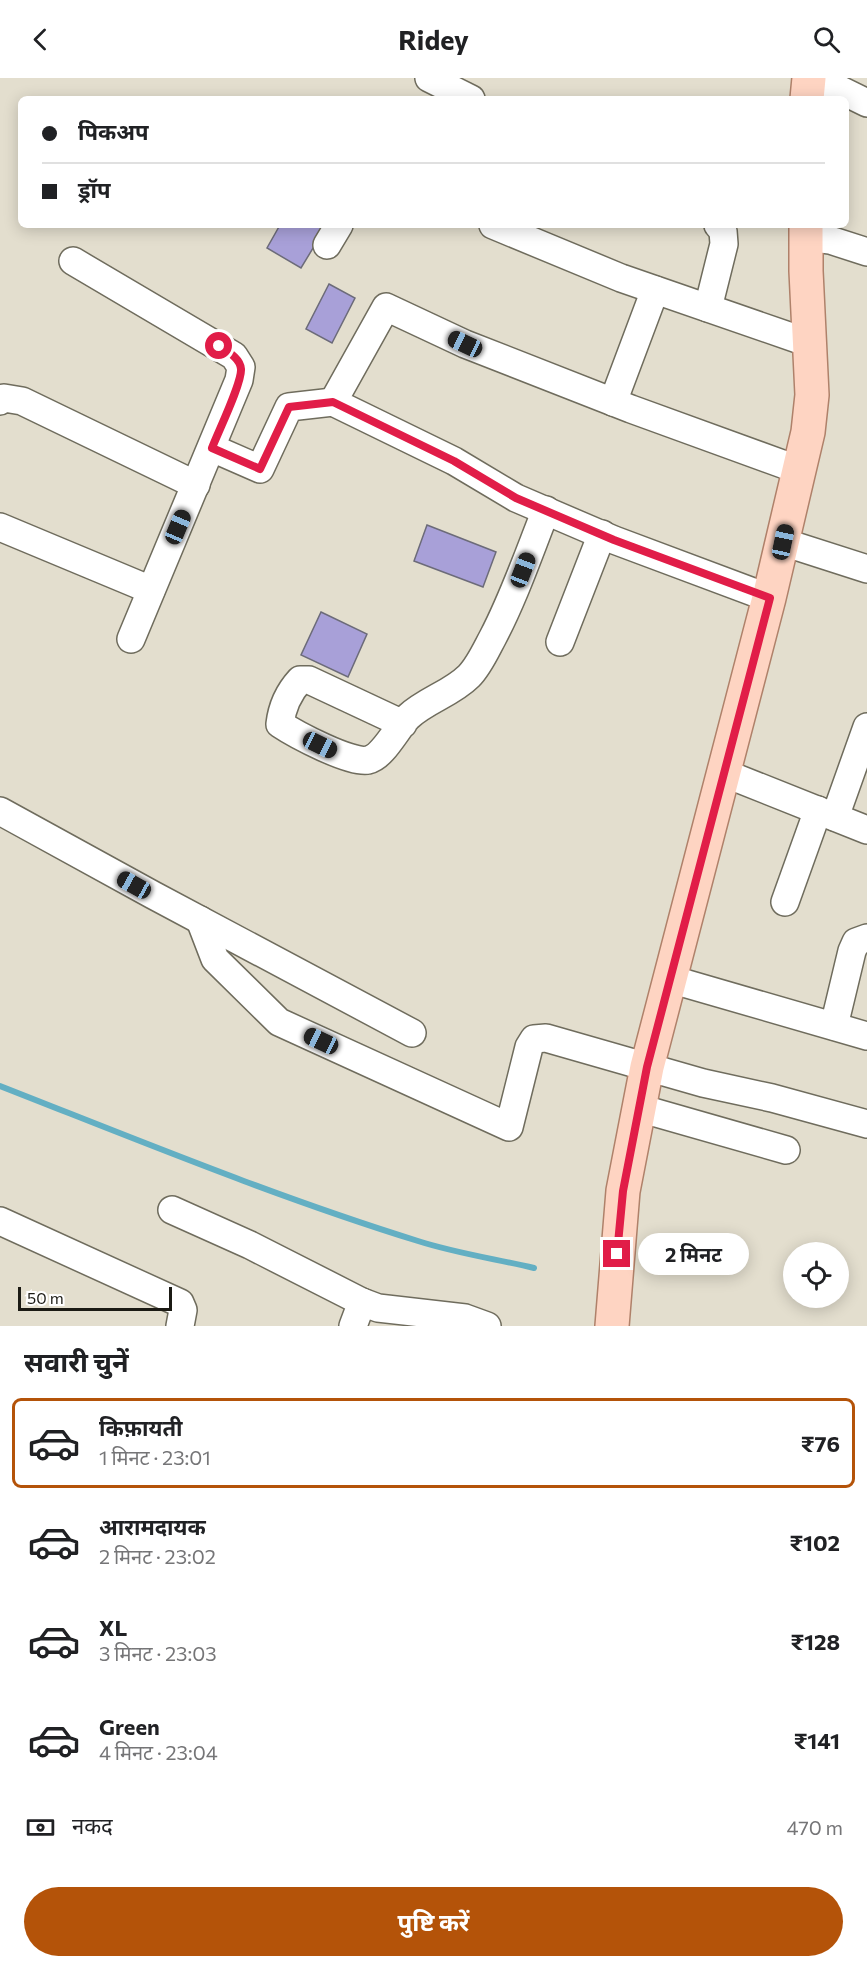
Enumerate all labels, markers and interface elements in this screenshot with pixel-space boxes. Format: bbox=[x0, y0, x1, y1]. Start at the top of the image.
icon: back bbox=[24, 23, 57, 56]
text: Ridey bbox=[398, 23, 469, 56]
icon: search bbox=[810, 23, 843, 56]
text: पिकअप bbox=[78, 118, 149, 145]
text: ड्रॉप bbox=[78, 176, 111, 203]
car bbox=[445, 328, 485, 360]
route start bbox=[205, 332, 232, 359]
car bbox=[163, 507, 193, 547]
car bbox=[770, 523, 796, 561]
car bbox=[508, 550, 538, 590]
car bbox=[300, 729, 340, 761]
car bbox=[114, 868, 154, 902]
car bbox=[301, 1025, 341, 1057]
callout: 2 मिनट bbox=[638, 1233, 749, 1275]
route end bbox=[603, 1240, 630, 1267]
text: 2 मिनट bbox=[665, 1242, 722, 1266]
map controls bbox=[783, 1242, 849, 1308]
button: locate bbox=[783, 1242, 849, 1308]
scale bar bbox=[18, 1284, 172, 1312]
text: 50 m bbox=[27, 1288, 64, 1307]
text: सवारी चुनें bbox=[24, 1345, 129, 1378]
text: किफ़ायती bbox=[99, 1414, 183, 1441]
icon: car bbox=[27, 1416, 81, 1470]
text: ₹76 bbox=[801, 1430, 840, 1457]
text: 1 मिनट · 23:01 bbox=[99, 1445, 211, 1469]
text: आरामदायक bbox=[99, 1513, 206, 1540]
icon: car bbox=[27, 1515, 81, 1569]
text: ₹102 bbox=[789, 1529, 840, 1556]
text: 2 मिनट · 23:02 bbox=[99, 1544, 216, 1568]
icon: car bbox=[27, 1614, 81, 1668]
text: XL bbox=[99, 1614, 127, 1641]
text: ₹128 bbox=[790, 1628, 840, 1655]
text: 3 मिनट · 23:03 bbox=[99, 1641, 217, 1665]
icon: car bbox=[27, 1713, 81, 1767]
text: Green bbox=[99, 1713, 160, 1740]
text: ₹141 bbox=[794, 1727, 840, 1754]
text: 4 मिनट · 23:04 bbox=[99, 1740, 218, 1764]
icon: cash bbox=[24, 1811, 57, 1844]
text: नकद bbox=[72, 1812, 113, 1839]
text: 470 m bbox=[787, 1815, 843, 1839]
button: पुष्टि करें bbox=[24, 1887, 843, 1956]

